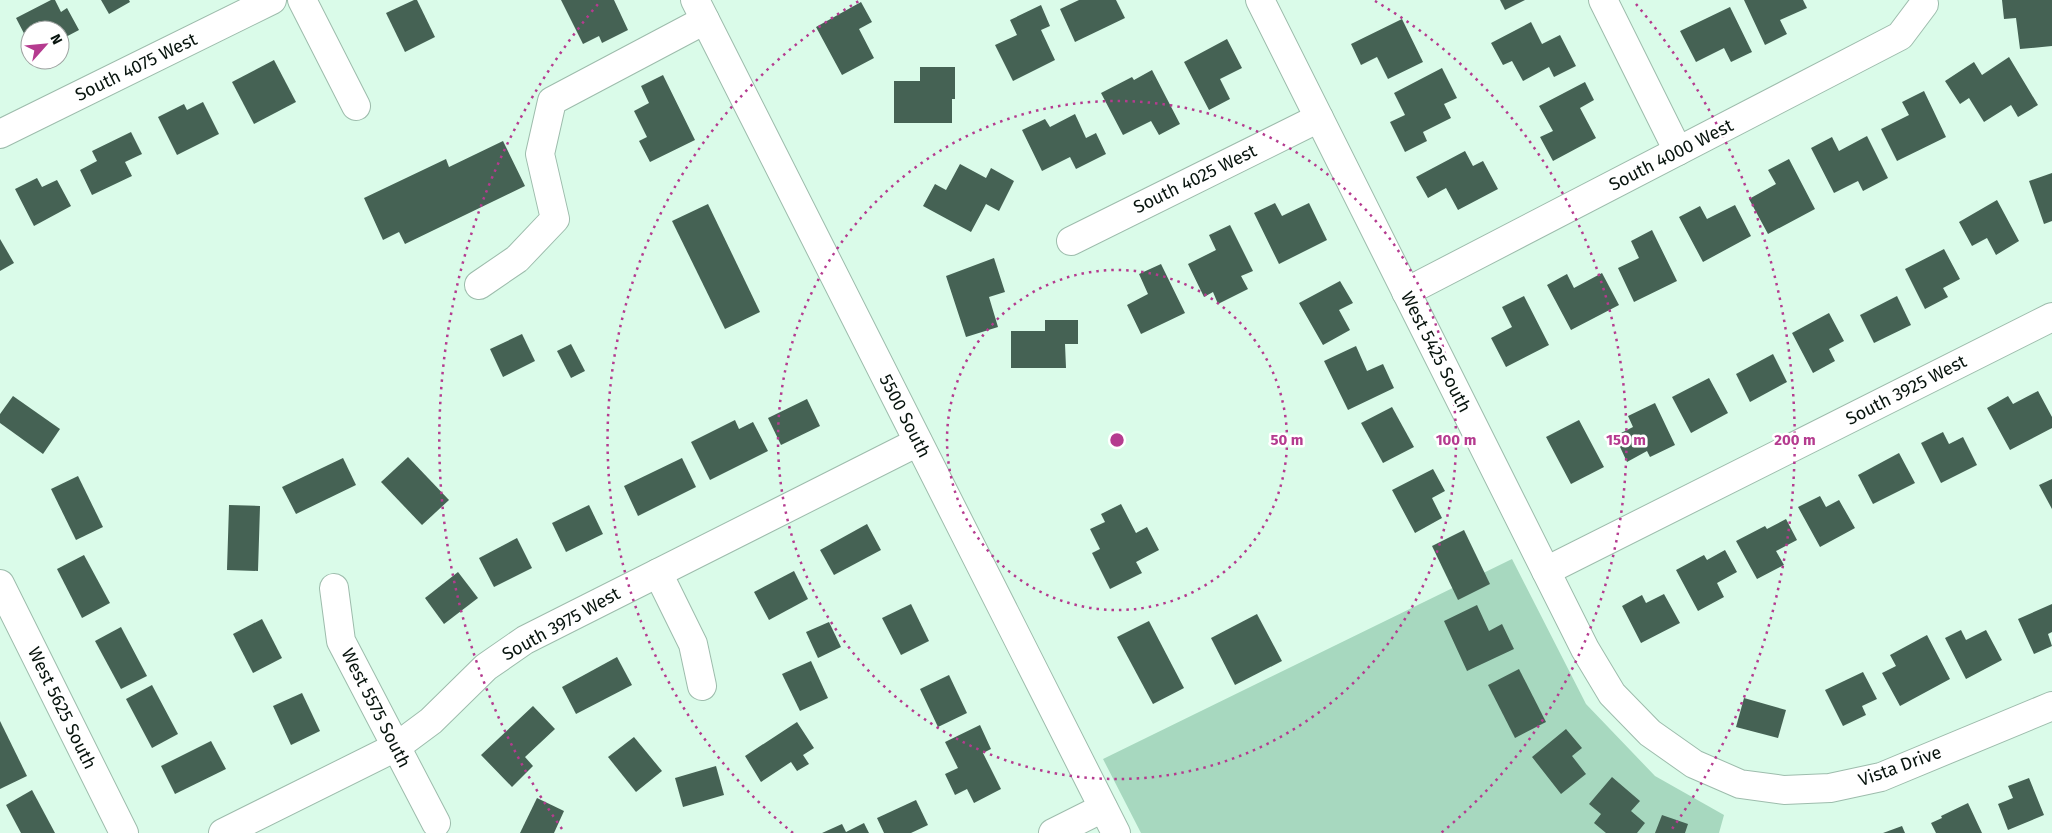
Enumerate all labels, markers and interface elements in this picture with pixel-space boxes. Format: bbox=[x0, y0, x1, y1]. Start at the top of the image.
north arrow bbox=[20, 20, 70, 70]
street label: South 4075 West bbox=[71, 28, 201, 106]
text: N bbox=[46, 31, 66, 47]
street label: South 4000 West bbox=[1605, 114, 1737, 196]
street label: South 4025 West bbox=[1130, 139, 1261, 218]
street label: West 5425 South bbox=[1396, 288, 1476, 416]
street label: South 3925 West bbox=[1842, 350, 1970, 430]
street label: 5500 South bbox=[875, 371, 935, 461]
centre of rings bbox=[1108, 431, 1126, 449]
text: 50 m bbox=[1270, 431, 1304, 449]
text: 100 m bbox=[1436, 431, 1476, 449]
text: 150 m bbox=[1606, 431, 1646, 449]
text: 200 m bbox=[1774, 431, 1816, 449]
street label: South 3975 West bbox=[498, 582, 624, 665]
street label: West 5625 South bbox=[23, 643, 101, 773]
street label: West 5575 South bbox=[336, 645, 416, 771]
street label: Vista Drive bbox=[1856, 741, 1944, 791]

